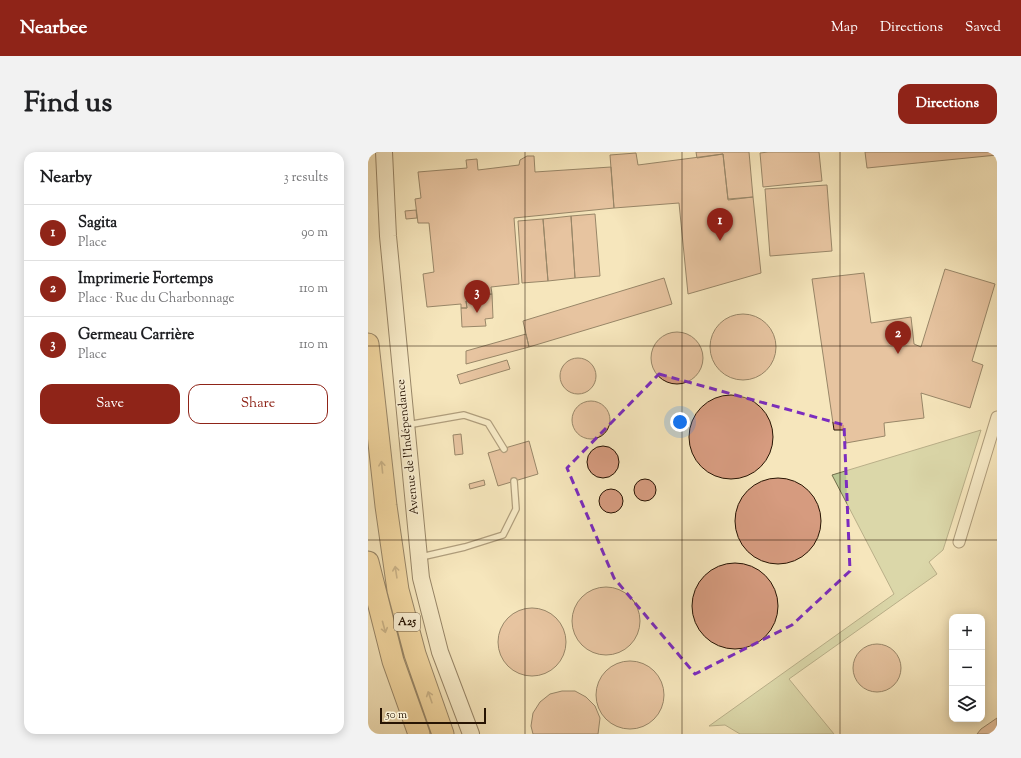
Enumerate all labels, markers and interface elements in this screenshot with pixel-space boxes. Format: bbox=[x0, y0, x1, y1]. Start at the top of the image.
text: Nearbee bbox=[20, 15, 87, 42]
text: Map bbox=[831, 18, 858, 38]
text: Directions bbox=[880, 18, 943, 38]
text: Saved bbox=[965, 18, 1001, 38]
text: Find us bbox=[24, 84, 112, 124]
button: Directions bbox=[898, 84, 997, 124]
text: Nearby bbox=[40, 166, 92, 190]
text: 3 results bbox=[283, 169, 328, 187]
pin: 1 bbox=[707, 208, 733, 241]
text: Sagita bbox=[78, 213, 117, 234]
text: 1 bbox=[51, 224, 55, 242]
text: 90 m bbox=[301, 224, 328, 242]
text: Place bbox=[78, 234, 107, 252]
text: Imprimerie Fortemps bbox=[78, 269, 213, 290]
text: 2 bbox=[50, 280, 56, 298]
text: 110 m bbox=[299, 280, 328, 298]
pin: 3 bbox=[464, 280, 490, 313]
text: Place · Rue du Charbonnage bbox=[78, 290, 235, 308]
pin: 2 bbox=[885, 321, 911, 354]
text: Germeau Carrière bbox=[78, 325, 194, 346]
text: 3 bbox=[50, 336, 56, 354]
text: 110 m bbox=[299, 336, 328, 354]
text: Place bbox=[78, 346, 107, 364]
street label: Avenue de l'Indépendance bbox=[392, 378, 424, 516]
button: Save bbox=[40, 384, 180, 424]
button: Share bbox=[188, 384, 328, 424]
your location bbox=[670, 412, 690, 432]
one-way arrow bbox=[378, 461, 385, 474]
one-way arrow bbox=[392, 566, 400, 579]
road number: A25 bbox=[394, 613, 420, 631]
map controls bbox=[949, 614, 985, 722]
button: + bbox=[949, 614, 985, 650]
one-way arrow bbox=[381, 620, 388, 633]
button: − bbox=[949, 650, 985, 686]
button: layers bbox=[949, 686, 985, 722]
one-way arrow bbox=[426, 691, 433, 704]
scale bar bbox=[380, 706, 486, 725]
text: 50 m bbox=[386, 707, 407, 723]

